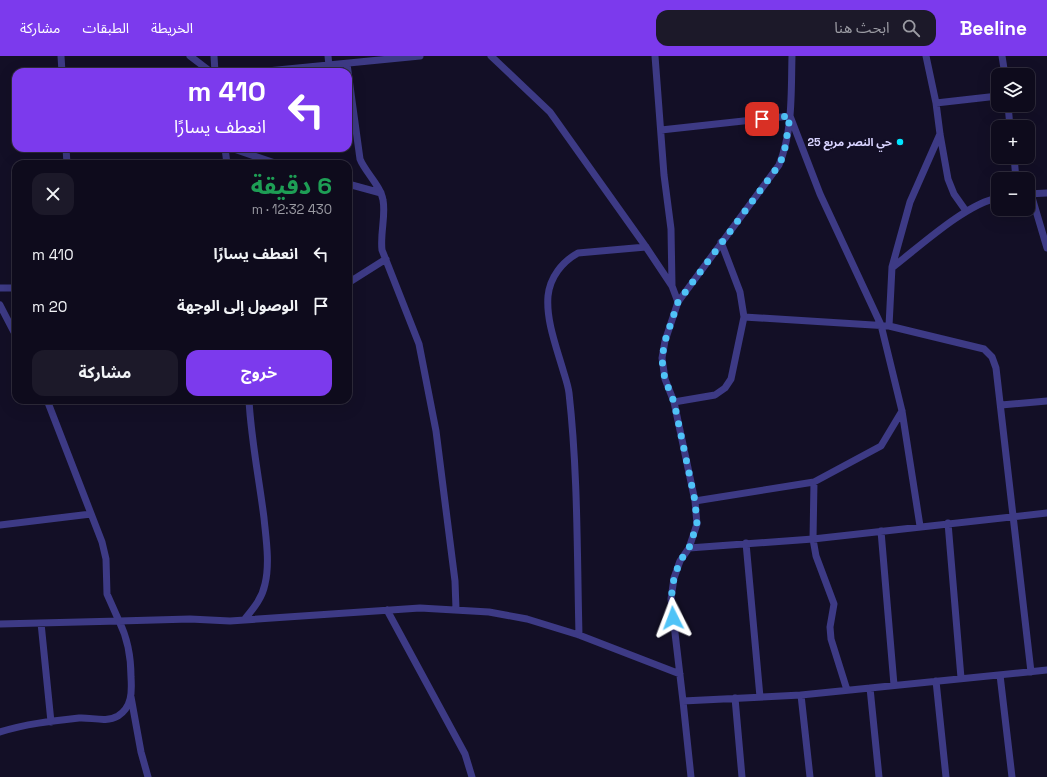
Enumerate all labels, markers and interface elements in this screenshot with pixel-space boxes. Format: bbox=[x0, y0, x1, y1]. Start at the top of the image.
search box bbox=[656, 10, 936, 46]
text: Beeline bbox=[960, 16, 1027, 41]
icon: search bbox=[900, 17, 922, 39]
text: ابحث هنا bbox=[834, 18, 890, 37]
text: مشاركة bbox=[20, 19, 60, 37]
text: الطبقات bbox=[82, 19, 129, 37]
text: الخريطة bbox=[151, 19, 193, 37]
map controls bbox=[991, 68, 1035, 216]
button: layers bbox=[991, 68, 1035, 112]
text: 410 m bbox=[187, 73, 266, 109]
icon: left bbox=[280, 84, 332, 136]
pin bbox=[745, 102, 779, 136]
icon: arrive bbox=[751, 108, 773, 130]
text: انعطف يسارًا bbox=[174, 115, 266, 138]
button: + bbox=[991, 120, 1035, 164]
place label: حي النصر مربع 25 bbox=[807, 135, 892, 152]
marker: حي النصر مربع 25 bbox=[895, 137, 905, 147]
text: 6 دقيقة bbox=[251, 170, 332, 201]
button: − bbox=[991, 172, 1035, 216]
button: close bbox=[32, 173, 74, 215]
text: 430 m · 12:32 bbox=[252, 201, 332, 218]
icon: left bbox=[310, 243, 332, 265]
text: انعطف يسارًا bbox=[214, 244, 298, 263]
text: 410 m bbox=[32, 245, 74, 264]
icon: arrive bbox=[310, 295, 332, 317]
text: الوصول إلى الوجهة bbox=[177, 296, 298, 315]
text: 20 m bbox=[32, 297, 67, 316]
button: مشاركة bbox=[32, 350, 178, 396]
button: خروج bbox=[186, 350, 332, 396]
position arrow bbox=[652, 597, 694, 639]

